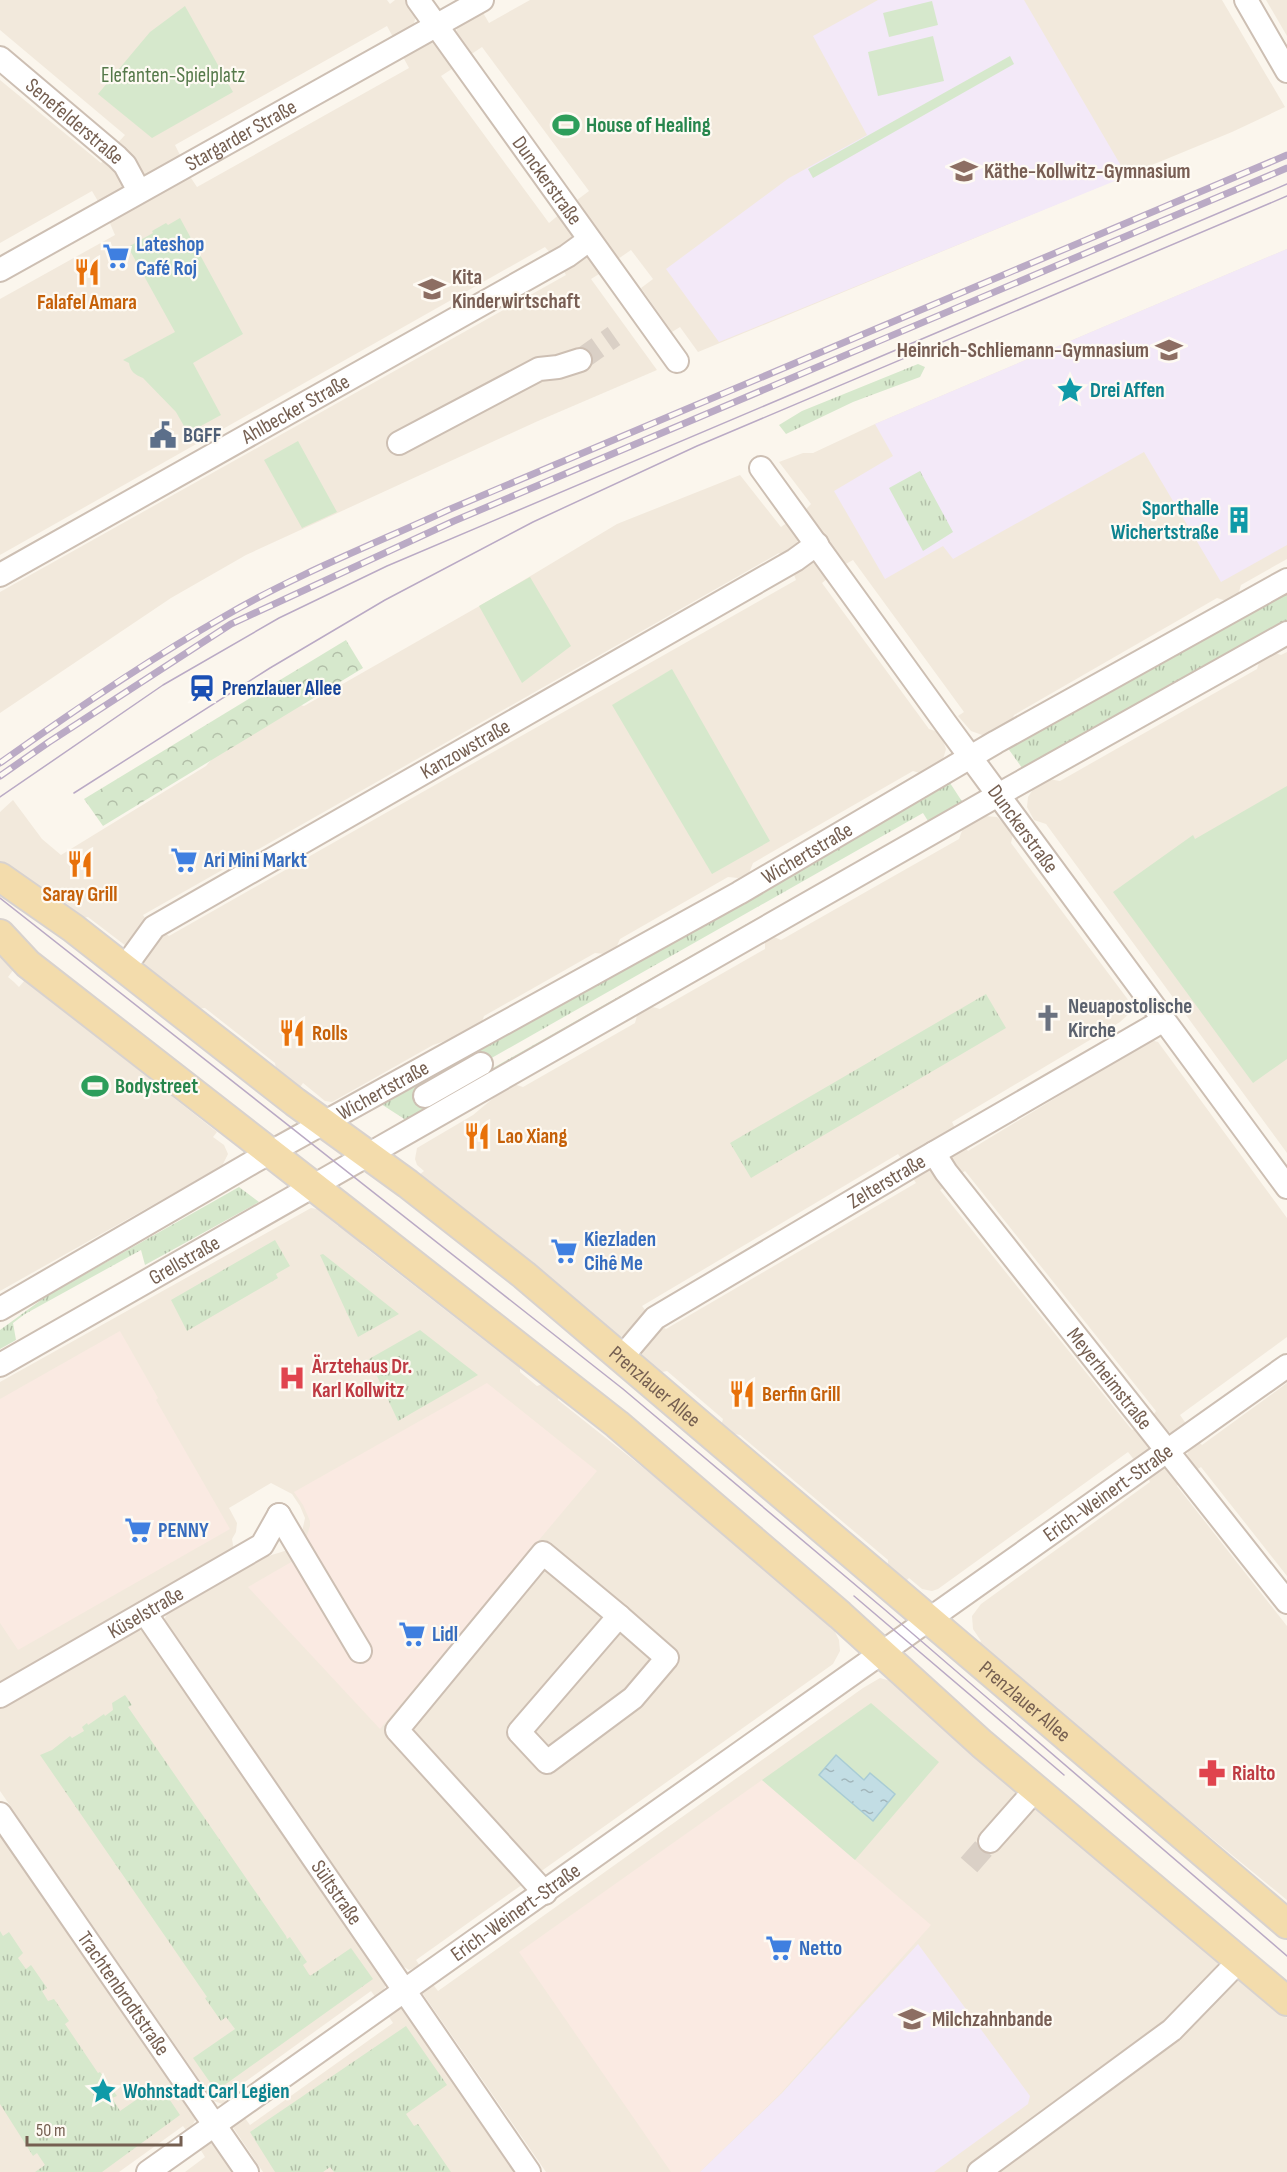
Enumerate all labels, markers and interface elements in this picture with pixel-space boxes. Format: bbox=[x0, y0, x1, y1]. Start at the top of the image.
park label: Elefanten-Spielplatz bbox=[101, 63, 245, 88]
street label: Senefelderstraße bbox=[21, 73, 129, 169]
street label: Stargarder Straße bbox=[181, 94, 301, 176]
sports icon: House of Healing bbox=[551, 110, 581, 140]
place label: House of Healing bbox=[586, 113, 711, 138]
street label: Dunckerstraße bbox=[507, 131, 588, 230]
school or university icon: Käthe-Kollwitz-Gymnasium bbox=[949, 156, 979, 186]
place label: Käthe-Kollwitz-Gymnasium bbox=[984, 159, 1191, 184]
place label: Lateshop Café Roj bbox=[136, 232, 204, 281]
supermarket icon: Lateshop Café Roj bbox=[101, 241, 131, 271]
restaurant icon: Falafel Amara bbox=[72, 257, 102, 287]
place label: Kita Kinderwirtschaft bbox=[452, 265, 580, 314]
school or university icon: Kita Kinderwirtschaft bbox=[417, 274, 447, 304]
place label: Falafel Amara bbox=[37, 290, 137, 315]
school or university icon: Heinrich-Schliemann-Gymnasium bbox=[1154, 335, 1184, 365]
place label: Heinrich-Schliemann-Gymnasium bbox=[897, 338, 1149, 363]
street label: Ahlbecker Straße bbox=[236, 369, 354, 450]
place icon: Drei Affen bbox=[1055, 375, 1085, 405]
place label: Drei Affen bbox=[1090, 378, 1165, 403]
public building icon: BGFF bbox=[148, 420, 178, 450]
place label: BGFF bbox=[183, 423, 222, 448]
place label: Sporthalle Wichertstraße bbox=[1111, 496, 1219, 545]
building icon: Sporthalle Wichertstraße bbox=[1224, 505, 1254, 535]
station icon: Prenzlauer Allee bbox=[187, 673, 217, 703]
place label: Prenzlauer Allee bbox=[222, 676, 342, 701]
street label: Kanzowstraße bbox=[416, 713, 514, 784]
street label: Dunckerstraße bbox=[982, 780, 1064, 878]
street label: Wichertstraße bbox=[757, 817, 857, 889]
supermarket icon: Ari Mini Markt bbox=[169, 845, 199, 875]
place label: Ari Mini Markt bbox=[203, 848, 307, 873]
restaurant icon: Saray Grill bbox=[65, 849, 95, 879]
place label: Saray Grill bbox=[42, 882, 118, 907]
place label: Neuapostolische Kirche bbox=[1068, 994, 1192, 1043]
church icon: Neuapostolische Kirche bbox=[1033, 1003, 1063, 1033]
restaurant icon: Rolls bbox=[277, 1018, 307, 1048]
place label: Rolls bbox=[312, 1021, 348, 1046]
street label: Wichertstraße bbox=[333, 1055, 433, 1126]
sports icon: Bodystreet bbox=[80, 1071, 110, 1101]
place label: Bodystreet bbox=[115, 1074, 198, 1099]
restaurant icon: Lao Xiang bbox=[462, 1121, 492, 1151]
place label: Lao Xiang bbox=[497, 1124, 567, 1149]
street label: Zelterstraße bbox=[843, 1148, 930, 1214]
place label: Kiezladen Cihê Me bbox=[584, 1227, 656, 1276]
street label: Grellstraße bbox=[144, 1230, 224, 1290]
supermarket icon: Kiezladen Cihê Me bbox=[549, 1236, 579, 1266]
street label: Meyerheimstraße bbox=[1062, 1322, 1158, 1434]
street label: Prenzlauer Allee bbox=[604, 1340, 706, 1432]
place label: Ärztehaus Dr. Karl Kollwitz bbox=[311, 1354, 412, 1403]
hospital icon: Ärztehaus Dr. Karl Kollwitz bbox=[277, 1363, 307, 1393]
restaurant icon: Berfin Grill bbox=[727, 1379, 757, 1409]
place label: Berfin Grill bbox=[762, 1382, 841, 1407]
street label: Erich-Weinert-Straße bbox=[1038, 1438, 1178, 1547]
supermarket icon: PENNY bbox=[123, 1515, 153, 1545]
place label: PENNY bbox=[158, 1518, 209, 1543]
street label: Küselstraße bbox=[103, 1581, 188, 1644]
supermarket icon: Lidl bbox=[397, 1619, 427, 1649]
place label: Lidl bbox=[432, 1622, 458, 1647]
street label: Prenzlauer Allee bbox=[974, 1655, 1076, 1747]
pharmacy icon: Rialto bbox=[1197, 1758, 1227, 1788]
place label: Rialto bbox=[1232, 1761, 1275, 1786]
street label: Sültstraße bbox=[306, 1855, 368, 1930]
street label: Erich-Weinert-Straße bbox=[446, 1858, 585, 1966]
street label: Trachtenbrodtstraße bbox=[72, 1927, 175, 2060]
supermarket icon: Netto bbox=[764, 1933, 794, 1963]
place label: Netto bbox=[799, 1936, 842, 1961]
school or university icon: Milchzahnbande bbox=[897, 2004, 927, 2034]
place label: Milchzahnbande bbox=[932, 2007, 1053, 2032]
place icon: Wohnstadt Carl Legien bbox=[88, 2076, 118, 2106]
place label: Wohnstadt Carl Legien bbox=[123, 2079, 290, 2104]
scale bar bbox=[27, 2109, 182, 2147]
text: 50 m bbox=[36, 2120, 66, 2141]

